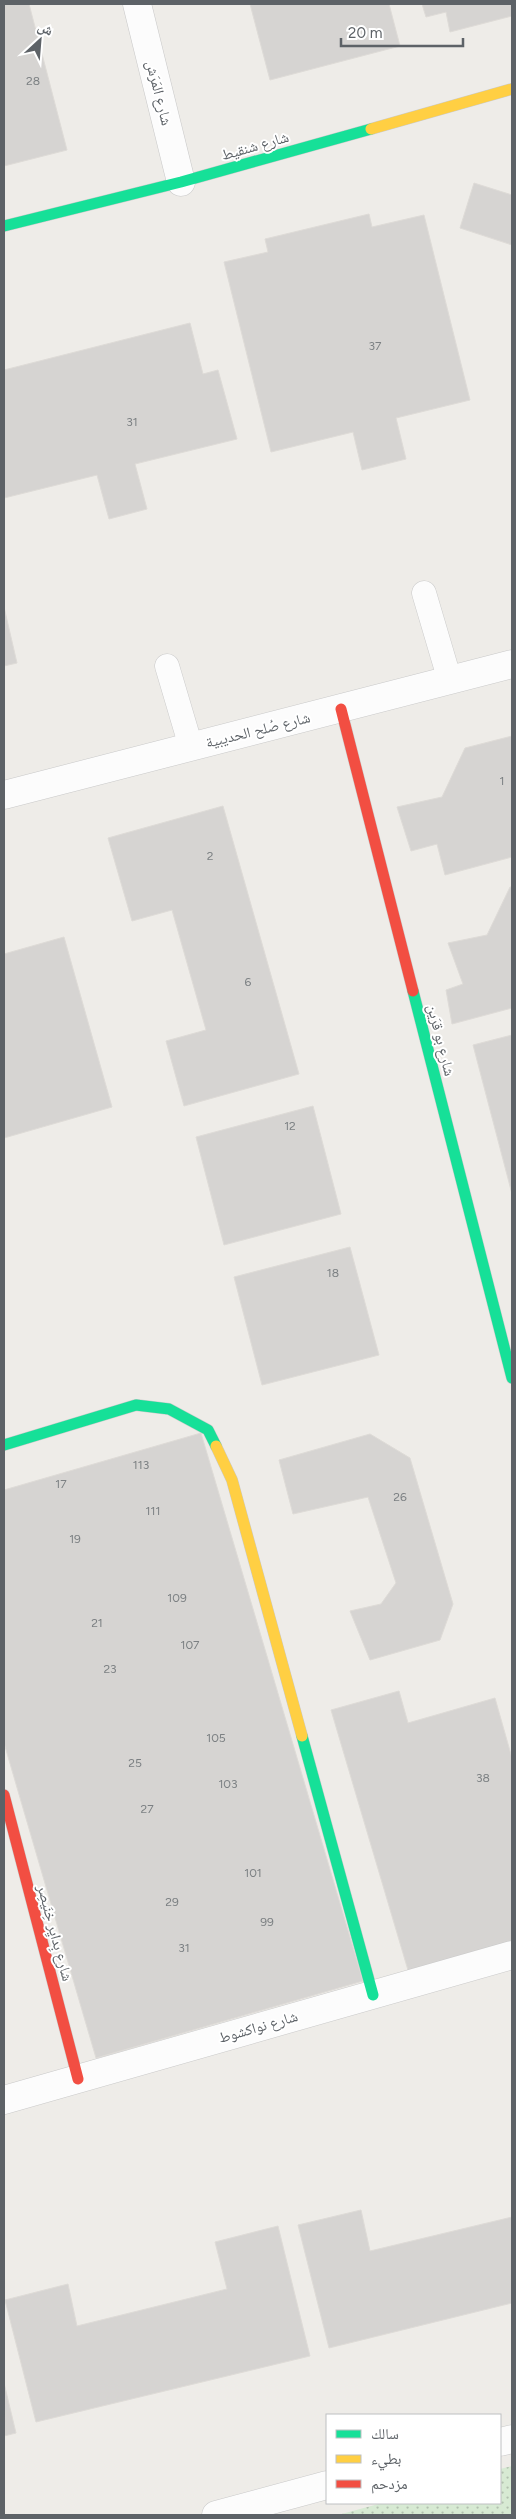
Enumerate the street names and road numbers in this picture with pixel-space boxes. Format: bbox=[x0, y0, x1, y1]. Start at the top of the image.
street label: شارع المَرَش bbox=[141, 59, 176, 128]
street label: شارع شنقيط bbox=[219, 128, 291, 165]
street label: شارع صُلح الحديبية bbox=[204, 708, 312, 753]
street label: شارع بو قرَين bbox=[422, 1002, 459, 1078]
street label: شارع بِدايِر خِنَيصِر bbox=[31, 1882, 77, 1984]
street label: شارع نواكشوط bbox=[216, 2007, 300, 2048]

